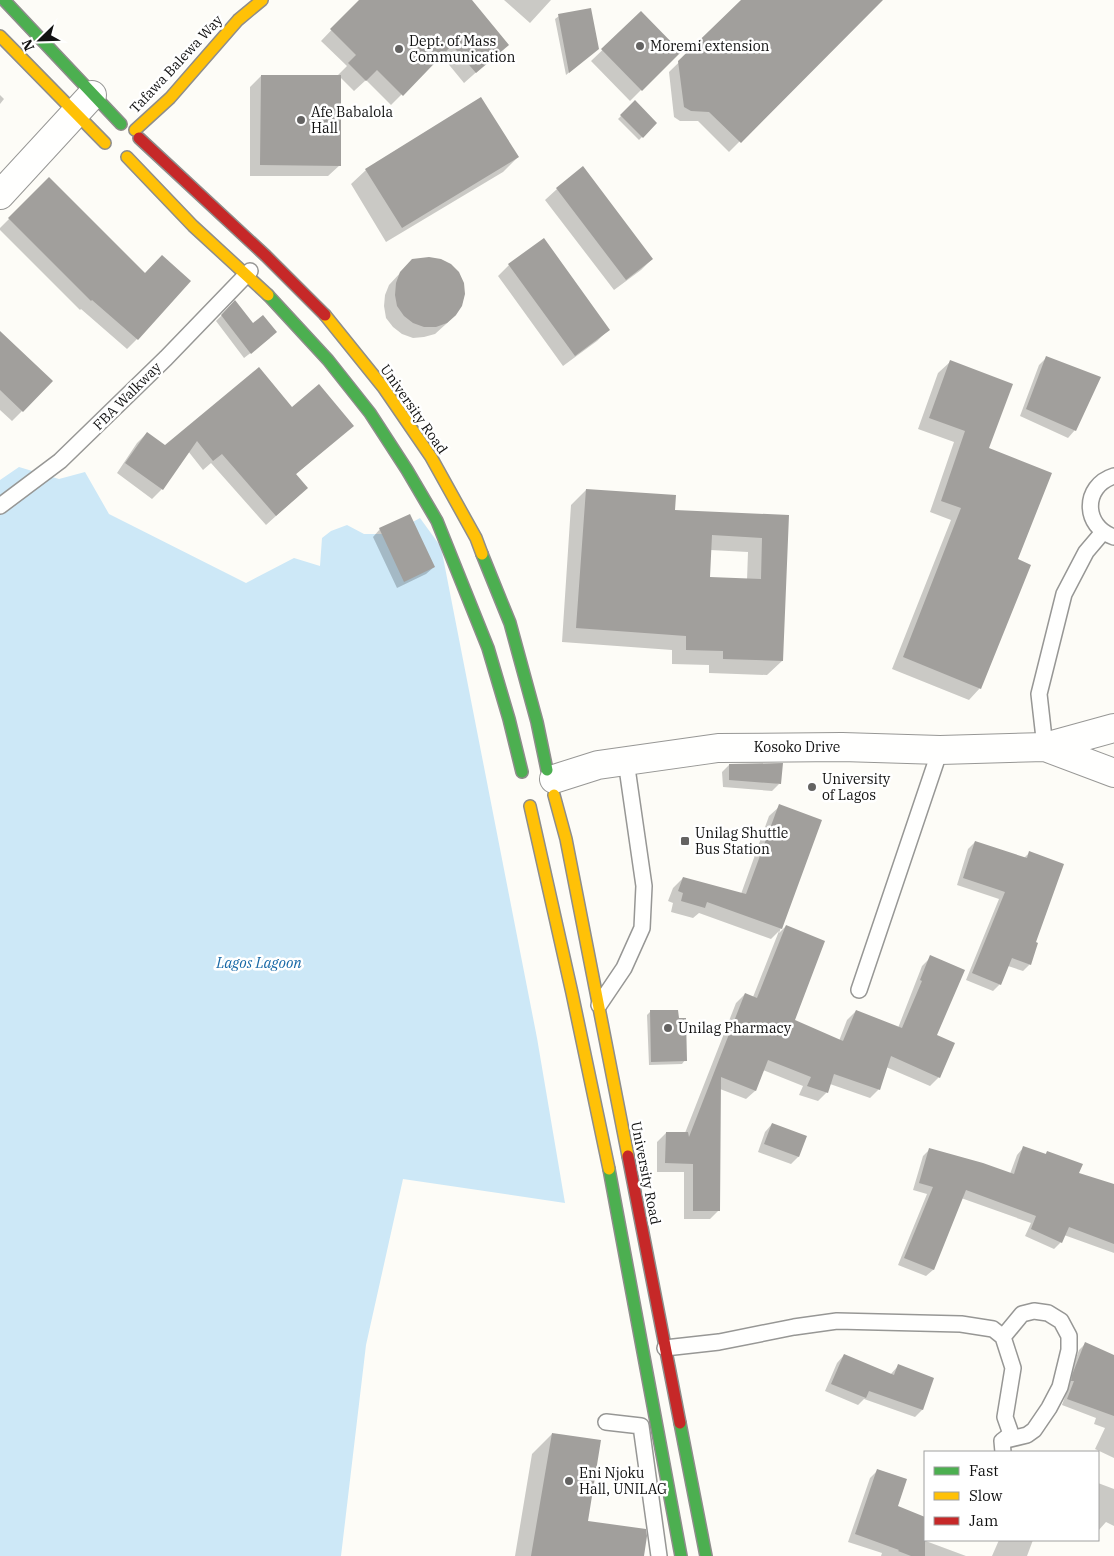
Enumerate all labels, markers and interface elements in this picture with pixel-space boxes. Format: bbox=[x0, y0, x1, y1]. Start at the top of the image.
street label: Tafawa Balewa Way bbox=[126, 11, 227, 117]
north arrow bbox=[15, 15, 65, 65]
place label: Dept. of Mass Communication bbox=[409, 32, 515, 66]
text: N bbox=[18, 36, 38, 54]
place label: Moremi extension bbox=[650, 37, 770, 55]
marker: Moremi extension bbox=[634, 40, 646, 52]
marker: Dept. of Mass Communication bbox=[393, 43, 405, 55]
place label: Afe Babalola Hall bbox=[311, 103, 393, 137]
marker: Afe Babalola Hall bbox=[295, 114, 307, 126]
street label: FBA Walkway bbox=[89, 358, 165, 434]
street label: University Road bbox=[377, 361, 452, 458]
street label: Kosoko Drive bbox=[754, 738, 840, 756]
place label: University of Lagos bbox=[822, 770, 891, 804]
marker: University of Lagos bbox=[806, 781, 818, 793]
place label: Unilag Shuttle Bus Station bbox=[695, 824, 788, 858]
marker: Unilag Shuttle Bus Station bbox=[679, 835, 691, 847]
water label: Lagos Lagoon bbox=[215, 953, 302, 972]
place label: Unilag Pharmacy bbox=[678, 1019, 792, 1037]
marker: Unilag Pharmacy bbox=[662, 1022, 674, 1034]
street label: University Road bbox=[627, 1120, 665, 1227]
legend bbox=[924, 1451, 1099, 1541]
text: Fast bbox=[969, 1461, 999, 1480]
place label: Eni Njoku Hall, UNILAG bbox=[579, 1464, 667, 1498]
marker: Eni Njoku Hall, UNILAG bbox=[563, 1475, 575, 1487]
text: Slow bbox=[969, 1486, 1003, 1505]
text: Jam bbox=[969, 1511, 998, 1530]

